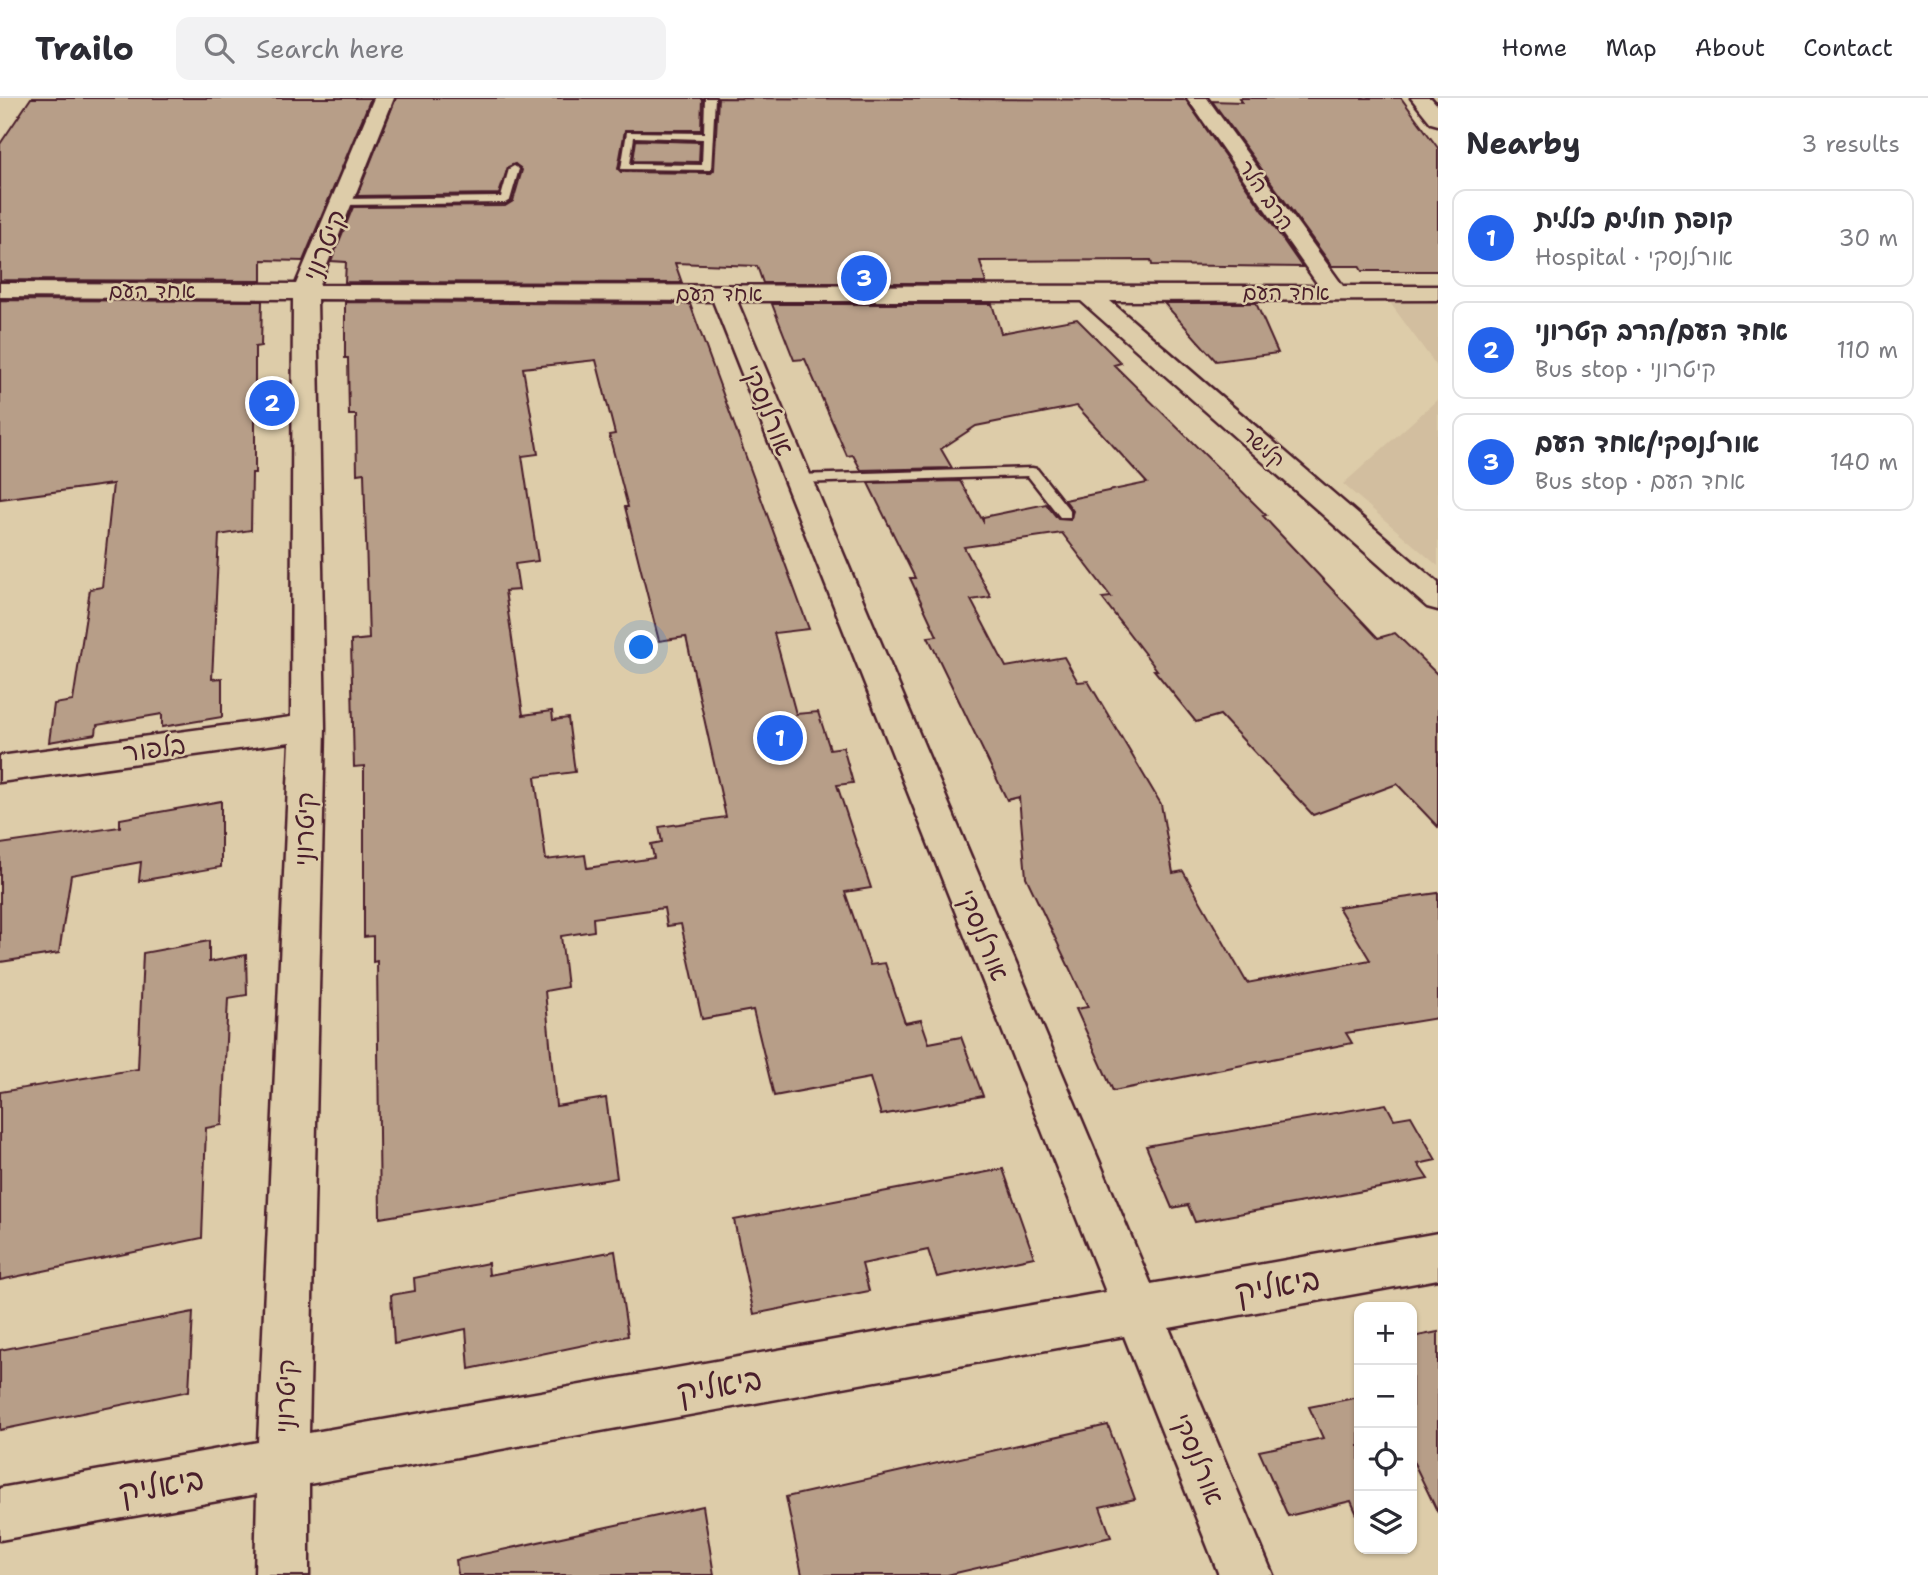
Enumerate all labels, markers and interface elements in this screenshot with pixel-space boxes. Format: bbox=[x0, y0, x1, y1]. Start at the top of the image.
search box bbox=[176, 17, 666, 80]
text: Trailo bbox=[35, 26, 134, 71]
icon: search bbox=[200, 29, 238, 67]
text: Search here bbox=[256, 31, 405, 66]
text: Home bbox=[1501, 32, 1567, 64]
text: Map bbox=[1605, 32, 1657, 64]
text: About bbox=[1695, 32, 1765, 64]
text: Contact bbox=[1803, 32, 1893, 64]
text: Nearby bbox=[1466, 123, 1581, 164]
text: 3 results bbox=[1801, 129, 1900, 159]
street label: הרב הלר bbox=[1232, 154, 1300, 236]
text: קופת חולים כללית bbox=[1535, 201, 1733, 236]
street label: קיטרוני bbox=[294, 204, 354, 286]
text: 1 bbox=[1486, 223, 1496, 253]
text: 30 m bbox=[1839, 223, 1898, 253]
text: Hospital · אורלנסקי bbox=[1535, 242, 1733, 272]
pin: 3 bbox=[841, 252, 887, 304]
street label: אחד העם bbox=[109, 277, 195, 305]
street label: אחד העם bbox=[1243, 279, 1329, 307]
street label: אחד העם bbox=[676, 280, 762, 308]
text: אחד העם/הרב קטרוני bbox=[1535, 313, 1788, 348]
text: 2 bbox=[1483, 335, 1499, 365]
text: 110 m bbox=[1836, 335, 1898, 365]
text: Bus stop · קיטרוני bbox=[1535, 354, 1716, 384]
street label: אורלנסקי bbox=[735, 359, 803, 461]
pin: 2 bbox=[249, 377, 295, 429]
street label: קלישר bbox=[1235, 420, 1291, 474]
text: אורלנסקי/אחד העם bbox=[1535, 425, 1760, 460]
text: 3 bbox=[1483, 447, 1499, 477]
text: 140 m bbox=[1830, 447, 1898, 477]
text: Bus stop · אחד העם bbox=[1535, 466, 1745, 496]
your location bbox=[624, 630, 658, 664]
pin: 1 bbox=[757, 712, 803, 764]
street label: בלפור bbox=[120, 726, 188, 770]
street label: קיטרוני bbox=[285, 791, 323, 867]
street label: אורלנסקי bbox=[950, 884, 1018, 986]
street label: ביאליק bbox=[1231, 1256, 1323, 1314]
map controls bbox=[1354, 1302, 1417, 1554]
button: + bbox=[1354, 1302, 1417, 1365]
street label: ביאליק bbox=[673, 1356, 765, 1414]
street label: קיטרוני bbox=[266, 1358, 304, 1434]
button: − bbox=[1354, 1365, 1417, 1428]
street label: אורלנסקי bbox=[1165, 1408, 1233, 1510]
button: locate bbox=[1354, 1428, 1417, 1491]
street label: ביאליק bbox=[115, 1456, 207, 1514]
button: layers bbox=[1354, 1491, 1417, 1554]

